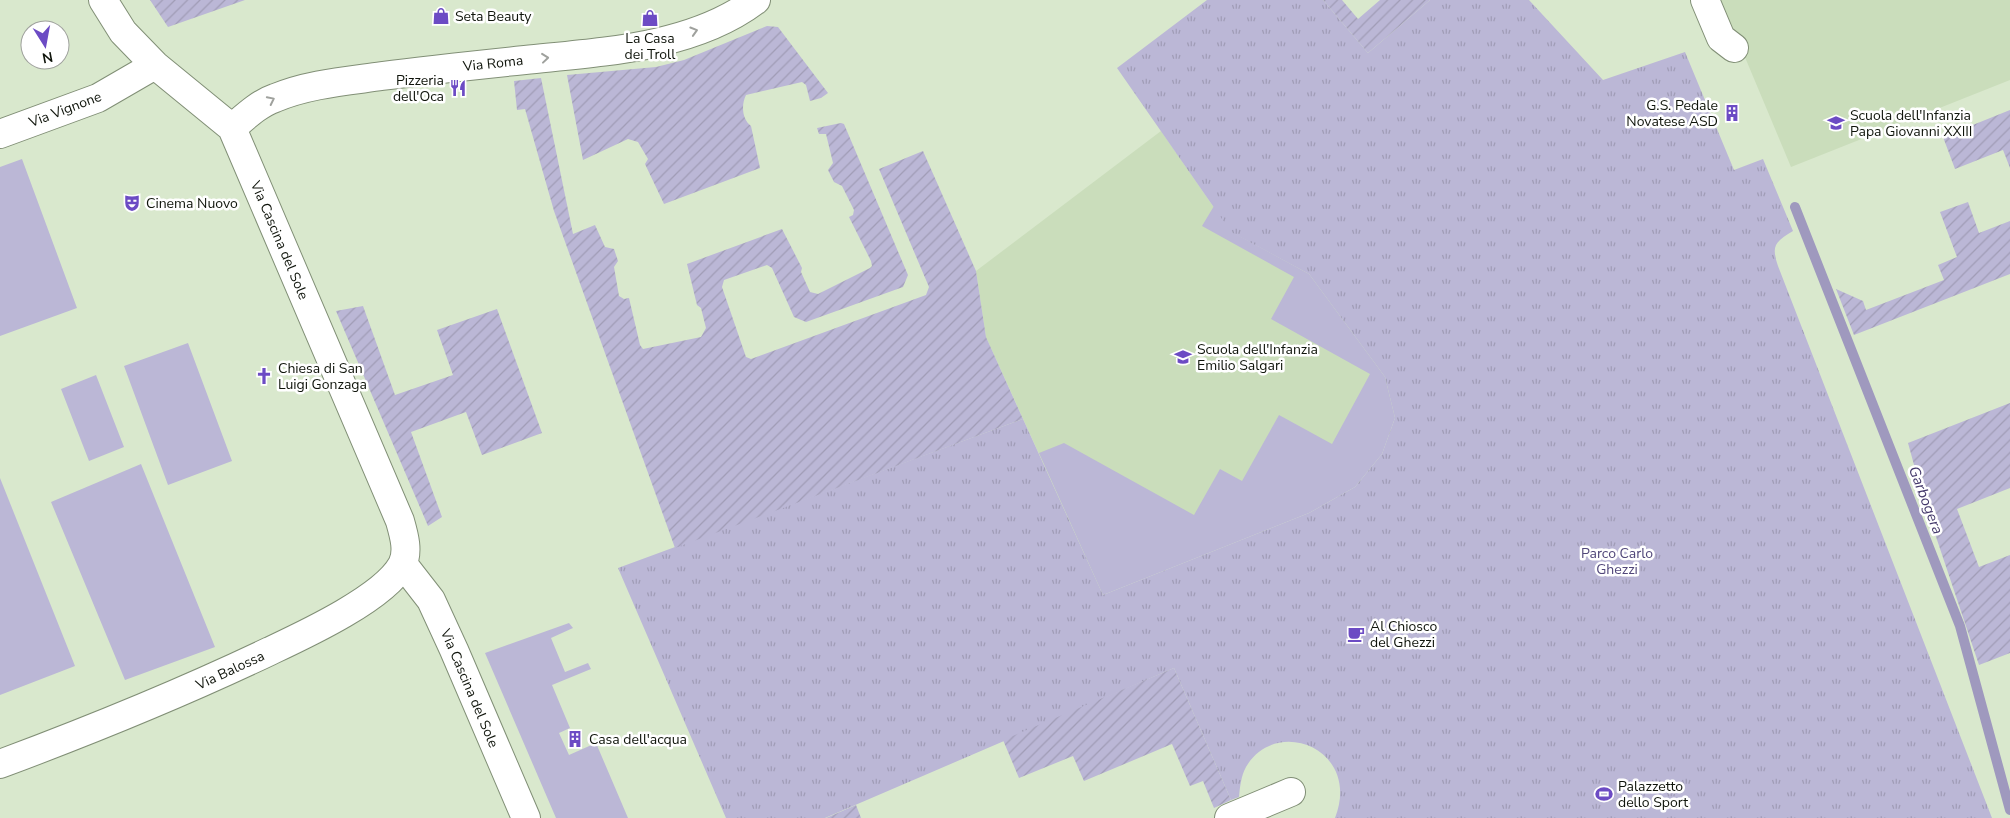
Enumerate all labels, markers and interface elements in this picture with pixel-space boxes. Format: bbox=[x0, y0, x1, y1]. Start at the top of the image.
shop icon: Seta Beauty bbox=[431, 6, 451, 26]
place label: Seta Beauty bbox=[455, 7, 532, 26]
shop icon: La Casa dei Troll bbox=[640, 8, 660, 28]
north arrow bbox=[20, 20, 70, 70]
one-way arrow bbox=[690, 26, 698, 36]
place label: La Casa dei Troll bbox=[625, 29, 676, 64]
text: N bbox=[40, 47, 54, 68]
street label: Via Roma bbox=[461, 51, 524, 76]
one-way arrow bbox=[542, 53, 550, 64]
place label: Pizzeria dell'Oca bbox=[393, 71, 444, 106]
restaurant icon: Pizzeria dell'Oca bbox=[448, 78, 468, 98]
street label: Via Vignone bbox=[25, 87, 104, 132]
one-way arrow bbox=[266, 96, 275, 106]
place label: G.S. Pedale Novatese ASD bbox=[1626, 96, 1718, 131]
building icon: G.S. Pedale Novatese ASD bbox=[1722, 103, 1742, 123]
place label: Scuola dell'Infanzia Papa Giovanni XXIII bbox=[1850, 106, 1972, 141]
school or university icon: Scuola dell'Infanzia Papa Giovanni XXIII bbox=[1826, 113, 1846, 133]
street label: Via Cascina del Sole bbox=[246, 177, 313, 302]
theatre icon: Cinema Nuovo bbox=[122, 193, 142, 213]
place label: Cinema Nuovo bbox=[146, 194, 238, 213]
place label: Scuola dell'Infanzia Emilio Salgari bbox=[1197, 340, 1318, 375]
school or university icon: Scuola dell'Infanzia Emilio Salgari bbox=[1173, 347, 1193, 367]
place label: Chiesa di San Luigi Gonzaga bbox=[278, 359, 367, 394]
church icon: Chiesa di San Luigi Gonzaga bbox=[254, 366, 274, 386]
water label: Garbogera bbox=[1904, 463, 1948, 537]
park label: Parco Carlo Ghezzi bbox=[1581, 544, 1653, 579]
place label: Al Chiosco del Ghezzi bbox=[1370, 617, 1437, 652]
cafe icon: Al Chiosco del Ghezzi bbox=[1346, 624, 1366, 644]
street label: Via Cascina del Sole bbox=[436, 625, 503, 750]
street label: Via Balossa bbox=[192, 646, 268, 695]
building icon: Casa dell'acqua bbox=[565, 729, 585, 749]
place label: Casa dell'acqua bbox=[589, 730, 687, 749]
place label: Palazzetto dello Sport bbox=[1618, 777, 1688, 812]
sports icon: Palazzetto dello Sport bbox=[1594, 784, 1614, 804]

